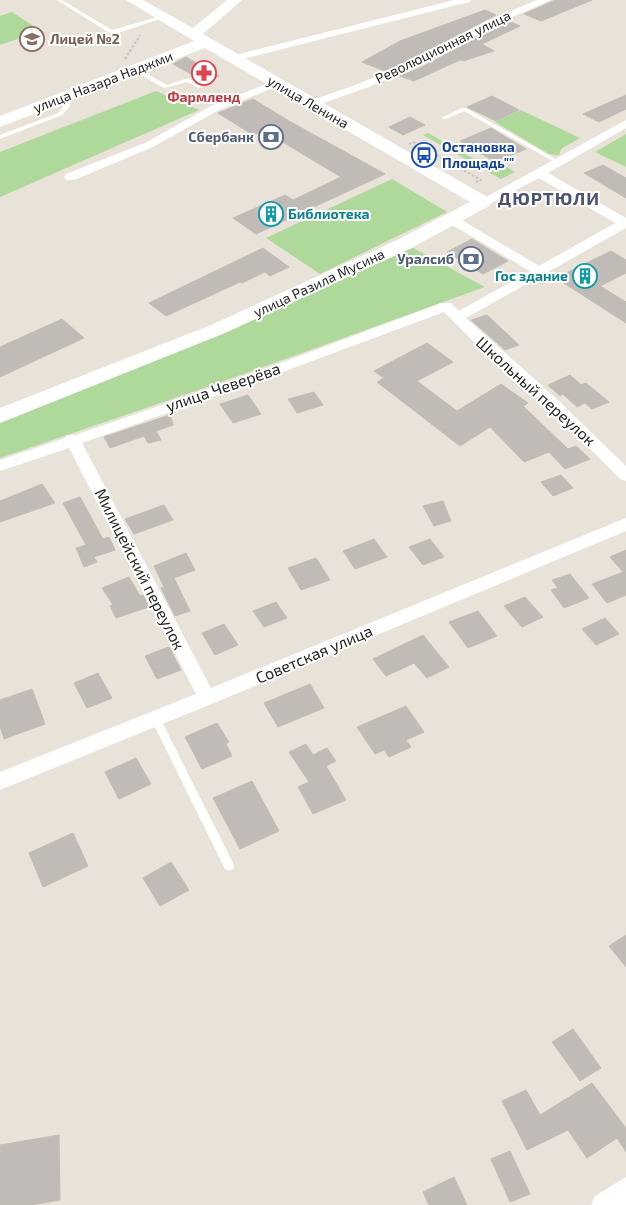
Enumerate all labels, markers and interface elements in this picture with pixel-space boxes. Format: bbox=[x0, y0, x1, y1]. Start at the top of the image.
street label: Революционная улица bbox=[372, 6, 513, 87]
school or university icon: Лицей №2 bbox=[19, 26, 45, 52]
place label: Лицей №2 bbox=[50, 30, 120, 47]
street label: улица Назара Наджми bbox=[31, 47, 175, 116]
pharmacy icon: Фармленд bbox=[191, 60, 217, 86]
street label: улица Ленина bbox=[265, 71, 352, 132]
place label: Фармленд bbox=[168, 88, 241, 105]
bank icon: Сбербанк bbox=[258, 124, 284, 150]
place label: Сбербанк bbox=[188, 128, 254, 145]
place label: Остановка Площадь"" bbox=[442, 138, 515, 171]
bus stop icon: Остановка Площадь"" bbox=[411, 142, 437, 168]
district label: ДЮРТЮЛИ bbox=[498, 187, 600, 209]
building icon: Библиотека bbox=[258, 201, 284, 227]
place label: Библиотека bbox=[288, 205, 370, 222]
street label: улица Разила Мусина bbox=[251, 245, 387, 320]
bank icon: Уралсиб bbox=[458, 246, 484, 272]
place label: Уралсиб bbox=[397, 250, 454, 267]
building icon: Гос здание bbox=[572, 263, 598, 289]
place label: Гос здание bbox=[495, 267, 568, 284]
street label: Школьный переулок bbox=[472, 332, 600, 450]
street label: улица Чеверёва bbox=[163, 358, 283, 416]
street label: Милицейский переулок bbox=[91, 485, 190, 653]
street label: Советская улица bbox=[252, 620, 376, 688]

